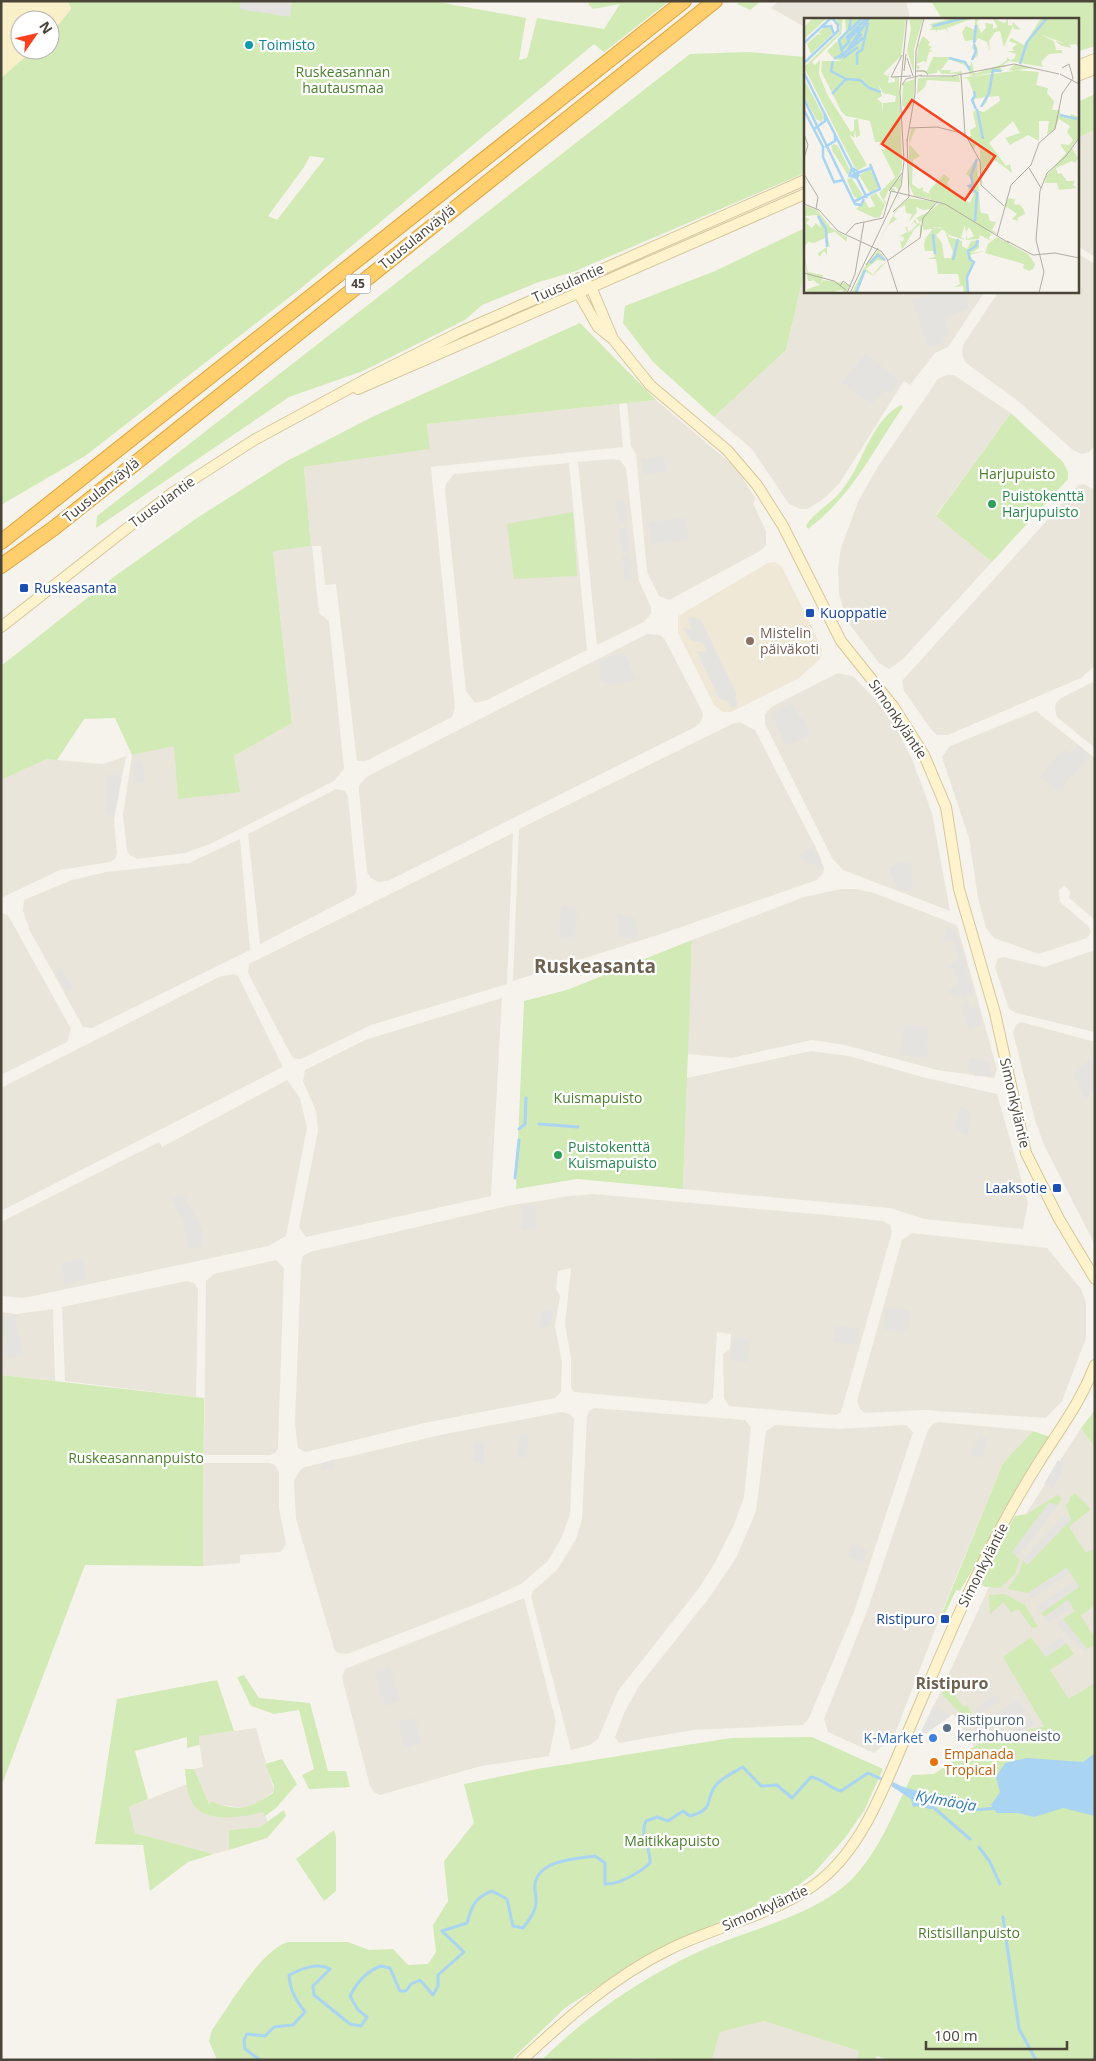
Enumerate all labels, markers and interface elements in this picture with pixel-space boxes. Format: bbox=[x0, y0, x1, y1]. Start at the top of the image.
north arrow bbox=[10, 10, 60, 60]
text: N bbox=[35, 17, 57, 37]
inset map bbox=[804, 18, 1078, 292]
place label: Toimisto bbox=[259, 35, 315, 54]
marker: Toimisto bbox=[243, 39, 255, 51]
park label: Ruskeasannan hautausmaa bbox=[296, 62, 390, 97]
street label: Tuusulanväylä bbox=[375, 200, 459, 273]
street label: Tuusulantie bbox=[529, 258, 607, 307]
road number: 45 bbox=[346, 274, 370, 294]
street label: Tuusulanväylä bbox=[59, 453, 143, 526]
park label: Harjupuisto bbox=[979, 464, 1055, 483]
street label: Tuusulantie bbox=[125, 471, 198, 532]
place label: Puistokenttä Harjupuisto bbox=[1002, 486, 1084, 521]
marker: Puistokenttä Harjupuisto bbox=[986, 498, 998, 510]
place label: Ruskeasanta bbox=[34, 578, 117, 597]
marker: Ruskeasanta bbox=[18, 582, 30, 594]
place label: Kuoppatie bbox=[820, 603, 887, 622]
marker: Kuoppatie bbox=[804, 607, 816, 619]
place label: Mistelin päiväkoti bbox=[760, 623, 819, 658]
marker: Mistelin päiväkoti bbox=[744, 635, 756, 647]
street label: Simonkyläntie bbox=[865, 675, 932, 762]
district label: Ruskeasanta bbox=[534, 953, 656, 979]
street label: Simonkyläntie bbox=[996, 1056, 1035, 1150]
park label: Kuismapuisto bbox=[554, 1088, 642, 1107]
place label: Puistokenttä Kuismapuisto bbox=[568, 1137, 657, 1172]
marker: Puistokenttä Kuismapuisto bbox=[552, 1149, 564, 1161]
place label: Laaksotie bbox=[985, 1178, 1047, 1197]
marker: Laaksotie bbox=[1051, 1182, 1063, 1194]
park label: Ruskeasannanpuisto bbox=[68, 1448, 204, 1467]
street label: Simonkyläntie bbox=[953, 1519, 1012, 1610]
place label: Ristipuro bbox=[876, 1609, 935, 1628]
marker: Ristipuro bbox=[939, 1613, 951, 1625]
district label: Ristipuro bbox=[915, 1672, 989, 1694]
place label: Ristipuron kerhohuoneisto bbox=[957, 1710, 1061, 1745]
marker: Ristipuron kerhohuoneisto bbox=[941, 1722, 953, 1734]
place label: K-Market bbox=[864, 1728, 923, 1747]
marker: K-Market bbox=[927, 1732, 939, 1744]
place label: Empanada Tropical bbox=[944, 1744, 1014, 1779]
marker: Empanada Tropical bbox=[928, 1756, 940, 1768]
water label: Kylmäoja bbox=[914, 1785, 979, 1815]
park label: Maitikkapuisto bbox=[624, 1831, 720, 1850]
street label: Simonkyläntie bbox=[719, 1880, 811, 1935]
park label: Ristisillanpuisto bbox=[918, 1923, 1020, 1942]
scale bar bbox=[926, 2018, 1067, 2050]
text: 100 m bbox=[934, 2025, 978, 2045]

